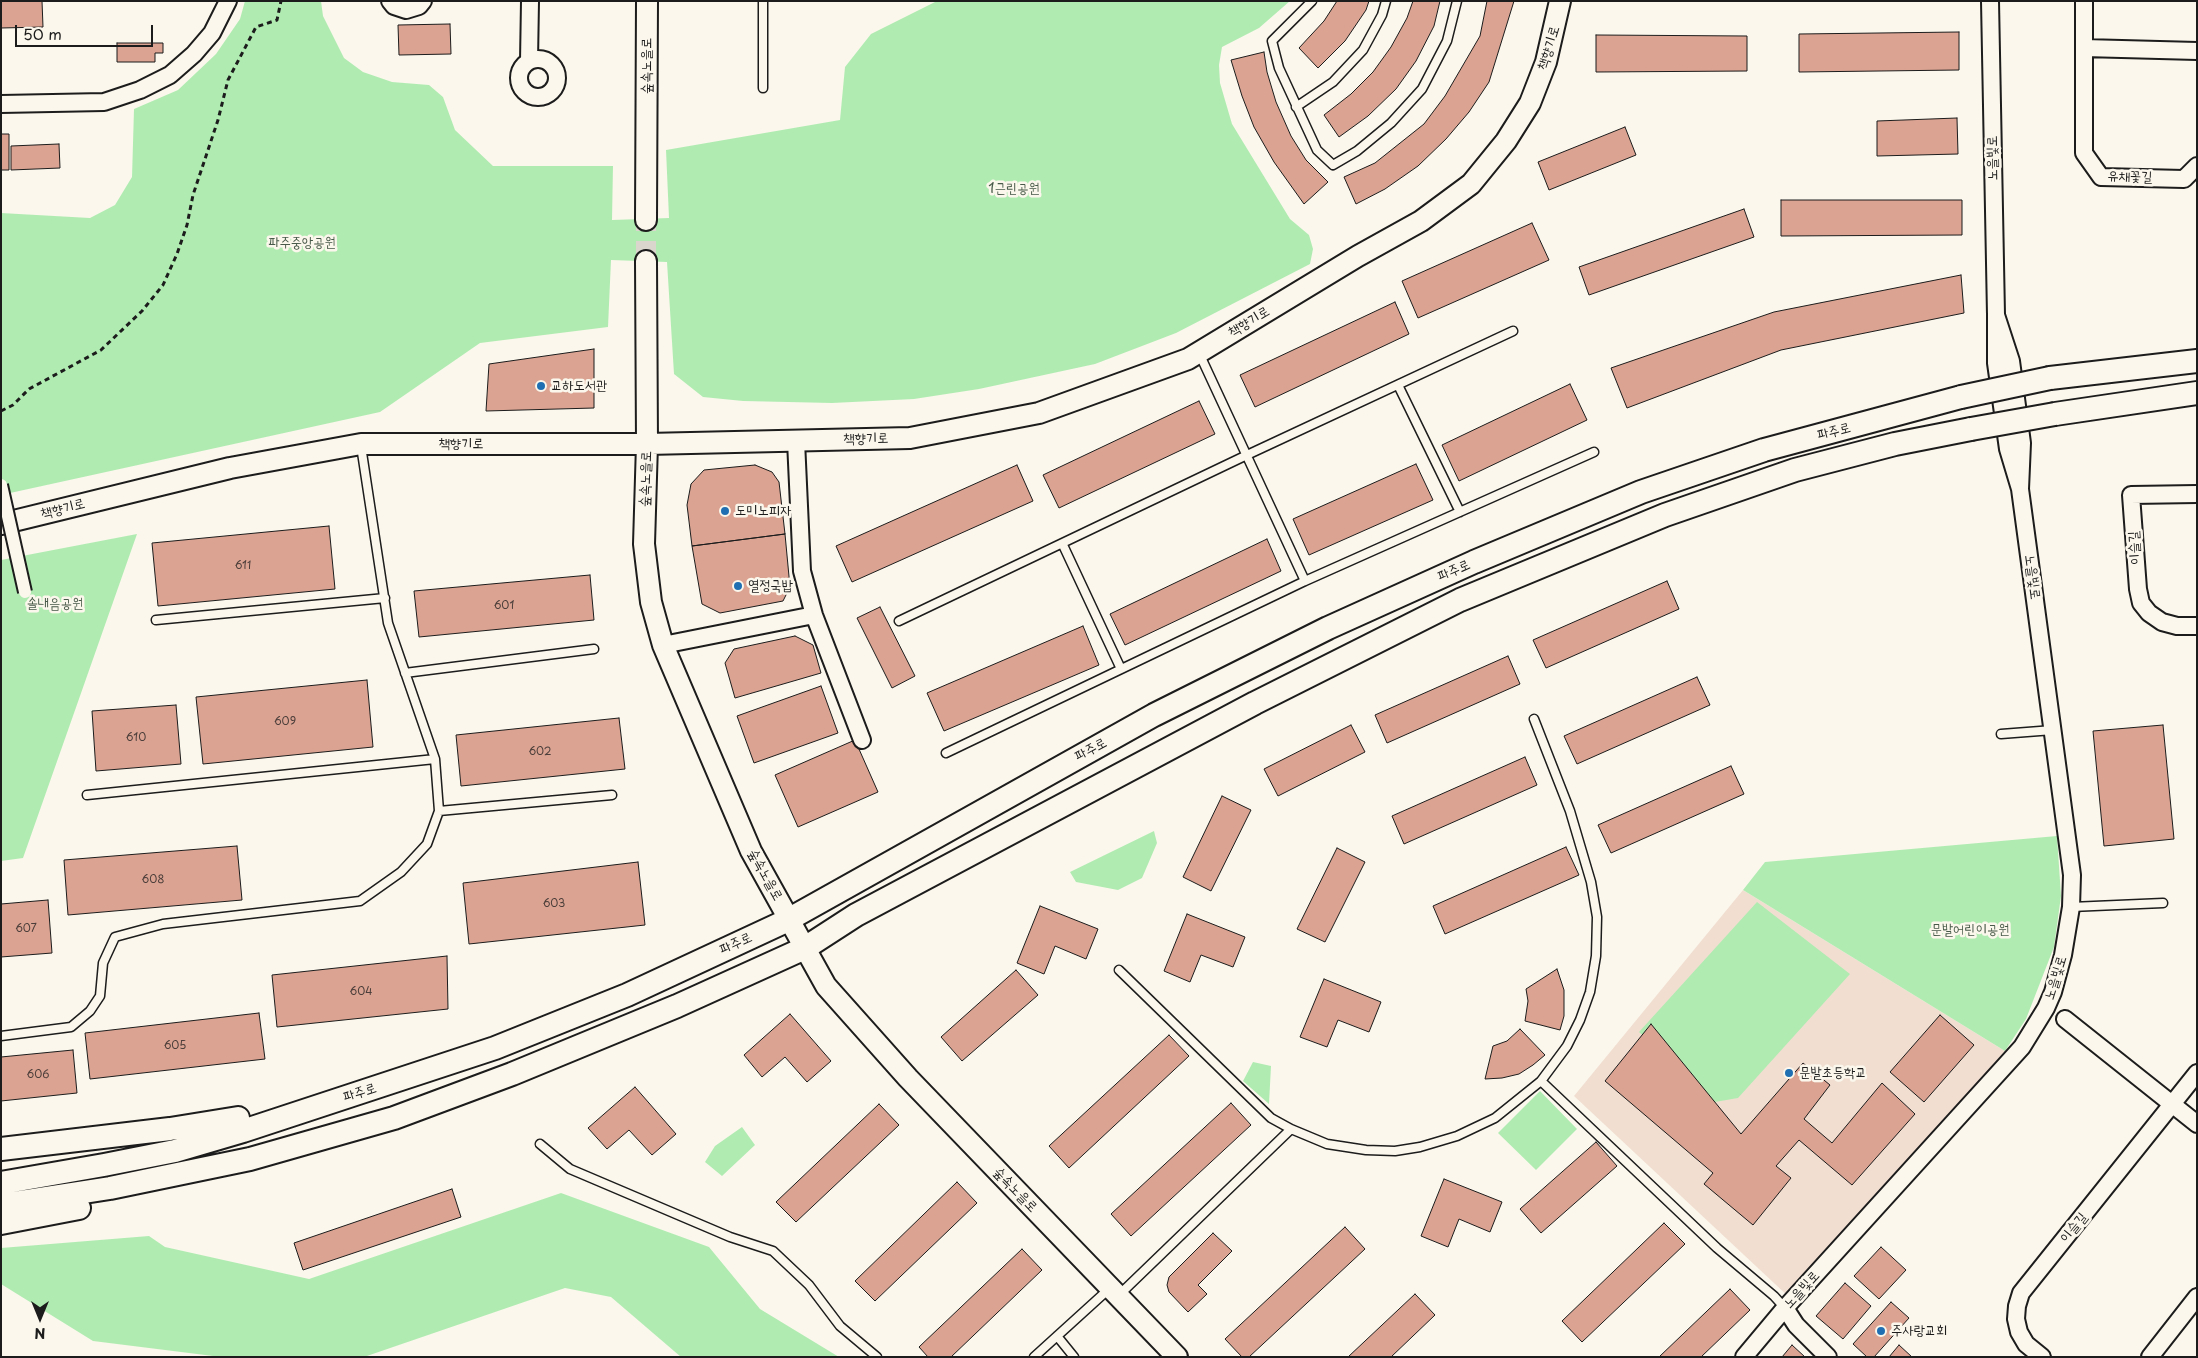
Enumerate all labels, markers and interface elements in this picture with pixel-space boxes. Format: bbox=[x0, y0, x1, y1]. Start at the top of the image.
scale bar bbox=[18, 15, 155, 47]
text: 50 m bbox=[23, 22, 62, 45]
street label: 책향기로 bbox=[1534, 24, 1564, 72]
street label: 숲속노을로 bbox=[639, 38, 655, 94]
street label: 노을빛로 bbox=[1984, 135, 2002, 181]
street label: 유채꽃길 bbox=[2107, 168, 2153, 186]
park label: 1근린공원 bbox=[988, 181, 1040, 197]
park label: 파주중앙공원 bbox=[268, 235, 336, 251]
street label: 책향기로 bbox=[1225, 303, 1273, 341]
place label: 교하도서관 bbox=[551, 378, 607, 394]
marker: 교하도서관 bbox=[535, 380, 547, 392]
street label: 파주로 bbox=[1816, 420, 1852, 444]
street label: 책향기로 bbox=[843, 430, 889, 448]
street label: 책향기로 bbox=[438, 436, 484, 452]
street label: 숲속노을로 bbox=[637, 451, 655, 507]
street label: 책향기로 bbox=[39, 495, 87, 523]
place label: 도미노피자 bbox=[735, 503, 791, 519]
marker: 도미노피자 bbox=[719, 505, 731, 517]
street label: 이슬길 bbox=[2125, 531, 2145, 565]
street label: 노을빛로 bbox=[2021, 554, 2043, 600]
street label: 파주로 bbox=[1435, 556, 1473, 586]
house number: 611 bbox=[235, 559, 251, 573]
place label: 열정국밥 bbox=[748, 578, 793, 594]
marker: 열정국밥 bbox=[732, 580, 744, 592]
park label: 솔내음공원 bbox=[27, 596, 83, 612]
house number: 601 bbox=[494, 599, 514, 613]
house number: 609 bbox=[274, 715, 296, 729]
house number: 610 bbox=[126, 731, 146, 745]
street label: 파주로 bbox=[1072, 734, 1110, 766]
house number: 602 bbox=[528, 745, 552, 759]
street label: 숲속노을로 bbox=[744, 846, 786, 904]
house number: 608 bbox=[142, 873, 164, 887]
house number: 603 bbox=[543, 897, 565, 911]
house number: 607 bbox=[15, 922, 37, 936]
park label: 문발어린이공원 bbox=[1931, 922, 2009, 938]
street label: 파주로 bbox=[717, 929, 755, 959]
street label: 노을빛로 bbox=[2041, 954, 2071, 1002]
house number: 604 bbox=[349, 985, 373, 999]
house number: 605 bbox=[164, 1039, 186, 1053]
place label: 문발초등학교 bbox=[1799, 1065, 1867, 1081]
marker: 문발초등학교 bbox=[1783, 1067, 1795, 1079]
house number: 606 bbox=[27, 1068, 49, 1082]
street label: 파주로 bbox=[341, 1080, 379, 1106]
street label: 숲속노을로 bbox=[989, 1164, 1041, 1216]
street label: 이슬길 bbox=[2057, 1210, 2091, 1246]
street label: 노을빛로 bbox=[1781, 1268, 1823, 1312]
north arrow bbox=[15, 1293, 65, 1343]
text: N bbox=[34, 1323, 46, 1344]
place label: 주사랑교회 bbox=[1891, 1323, 1947, 1339]
marker: 주사랑교회 bbox=[1875, 1325, 1887, 1337]

